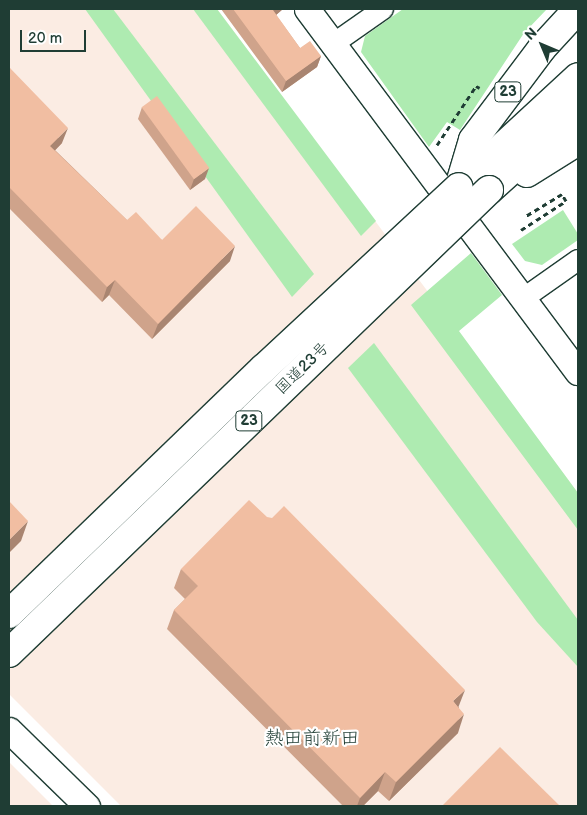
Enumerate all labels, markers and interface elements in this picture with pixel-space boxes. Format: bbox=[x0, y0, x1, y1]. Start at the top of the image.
scale bar bbox=[22, 20, 89, 52]
north arrow bbox=[517, 20, 567, 70]
text: N bbox=[521, 24, 541, 44]
text: 20 m bbox=[28, 29, 62, 48]
road number: 23 bbox=[494, 80, 522, 104]
street label: 国道23号 bbox=[272, 339, 334, 399]
road number: 23 bbox=[235, 408, 263, 434]
district label: 熱田前新田 bbox=[265, 728, 359, 750]

